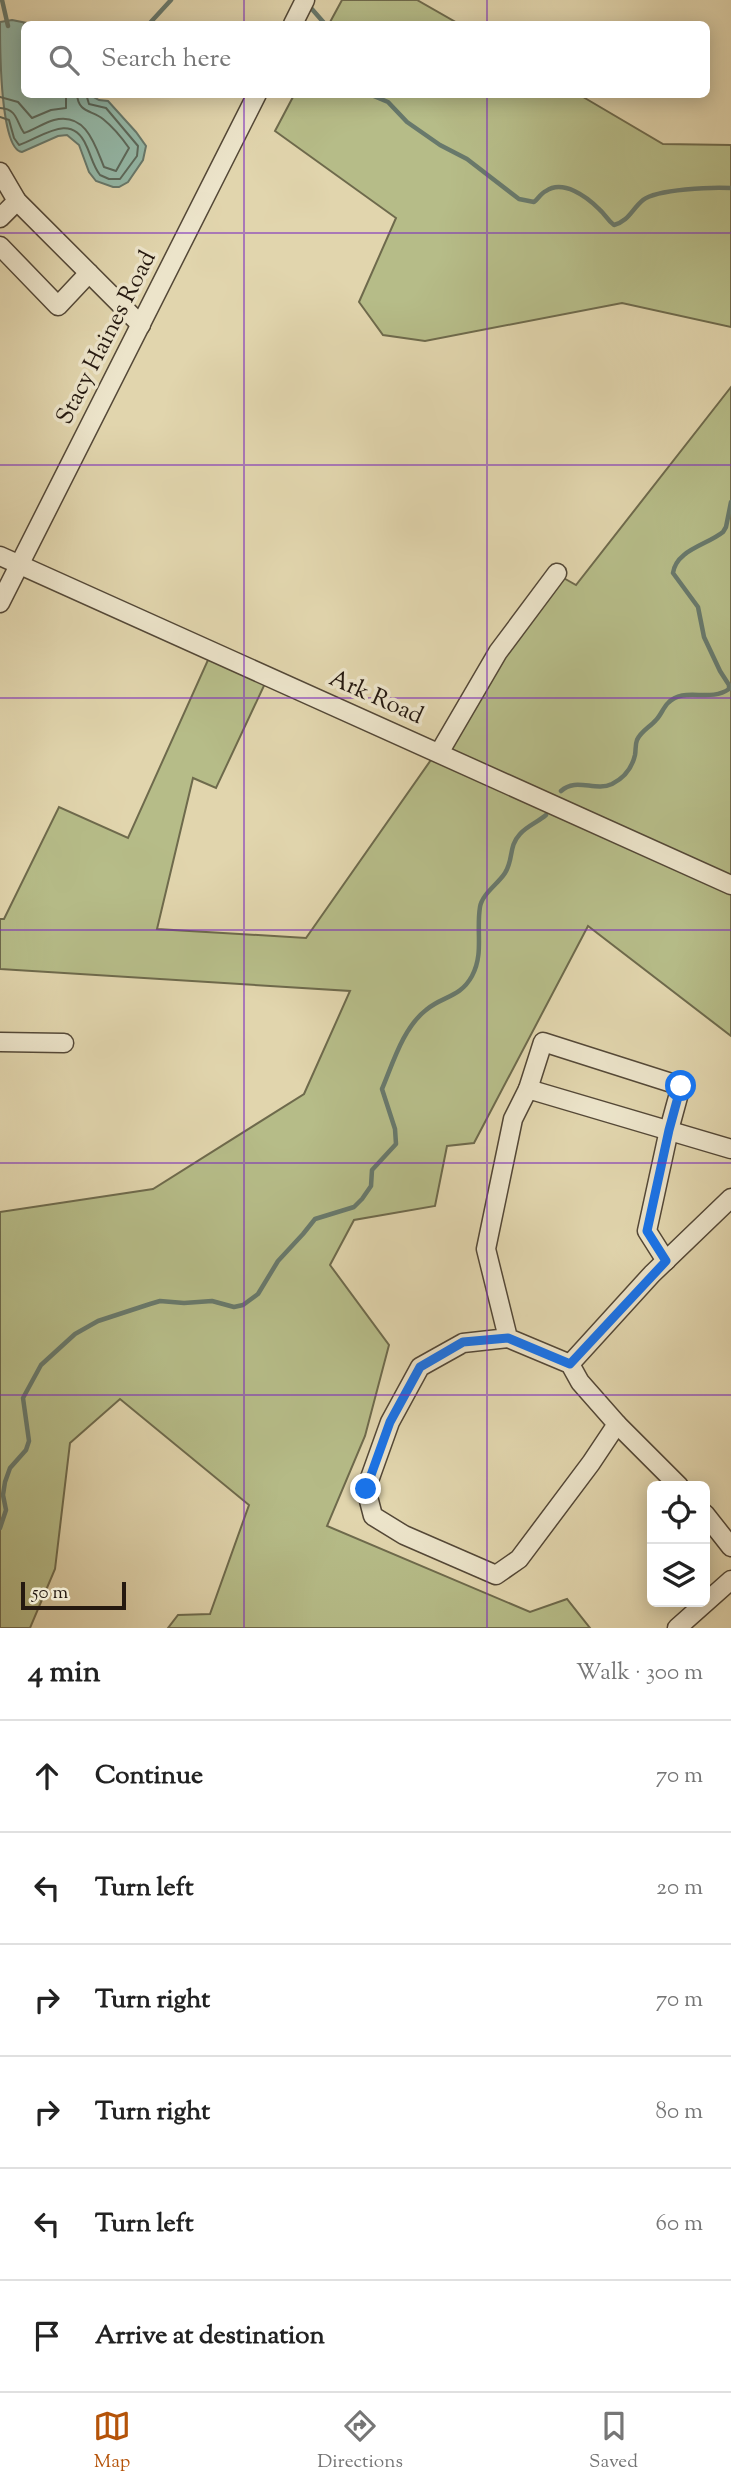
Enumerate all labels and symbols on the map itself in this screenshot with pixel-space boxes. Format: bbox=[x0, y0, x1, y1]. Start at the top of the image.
street label: Stacy Haines Road bbox=[49, 245, 166, 431]
street label: Ark Road bbox=[323, 662, 429, 734]
route start bbox=[665, 1070, 696, 1101]
route end bbox=[350, 1473, 381, 1504]
scale bar bbox=[21, 1579, 126, 1611]

